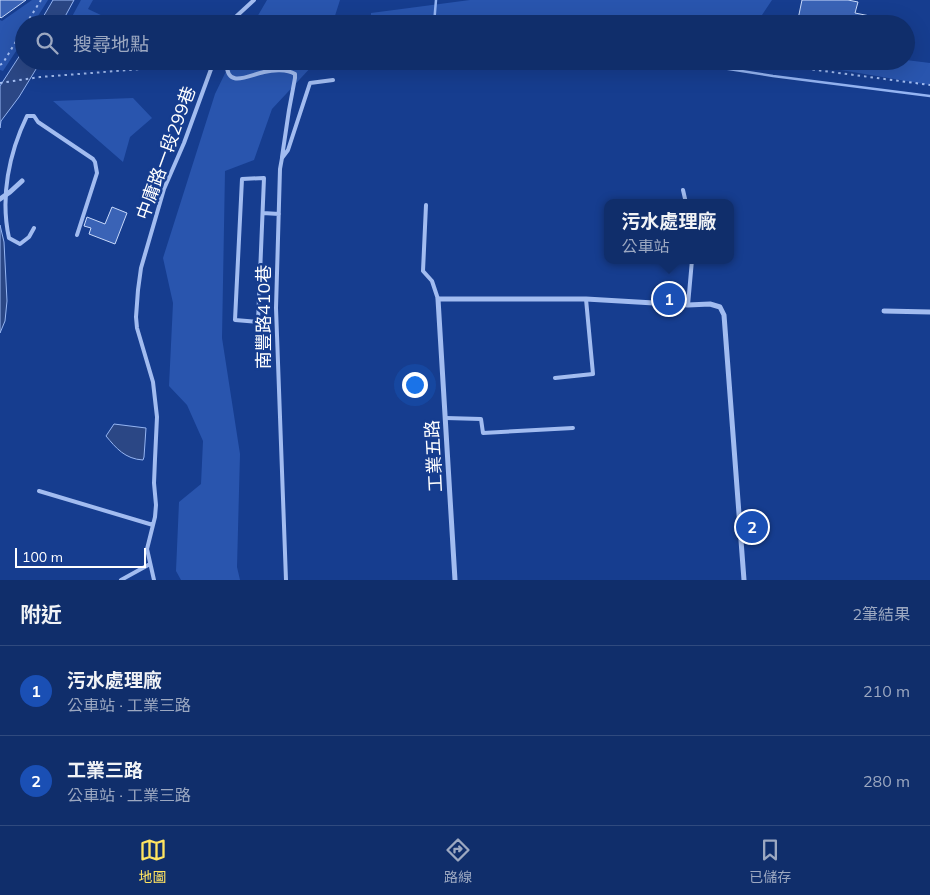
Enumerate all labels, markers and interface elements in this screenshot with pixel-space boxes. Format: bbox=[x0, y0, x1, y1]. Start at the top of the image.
search box bbox=[15, 15, 915, 70]
icon: search bbox=[33, 29, 61, 57]
text: 搜尋地點 bbox=[73, 32, 149, 56]
street label: 中庸路一段299巷 bbox=[131, 83, 200, 223]
popup bbox=[604, 199, 734, 264]
text: 污水處理廠 bbox=[621, 209, 717, 233]
text: 公車站 bbox=[621, 236, 670, 256]
street label: 南豐路410巷 bbox=[252, 265, 275, 369]
pin: 1 bbox=[653, 280, 685, 318]
your location bbox=[402, 372, 428, 398]
street label: 工業五路 bbox=[420, 419, 447, 493]
pin: 2 bbox=[736, 508, 768, 546]
scale bar bbox=[15, 545, 146, 568]
text: 100 m bbox=[22, 548, 63, 566]
text: 附近 bbox=[20, 601, 62, 627]
text: 2筆結果 bbox=[852, 604, 910, 624]
text: 污水處理廠 bbox=[67, 668, 162, 692]
text: 1 bbox=[31, 681, 41, 701]
text: 210 m bbox=[863, 681, 910, 701]
text: 公車站 · 工業三路 bbox=[67, 695, 191, 715]
text: 工業三路 bbox=[67, 758, 143, 782]
text: 2 bbox=[31, 771, 41, 791]
text: 280 m bbox=[863, 771, 910, 791]
text: 公車站 · 工業三路 bbox=[67, 785, 191, 805]
tab: 地圖 bbox=[139, 836, 167, 886]
tab: 路線 bbox=[444, 836, 472, 886]
tab: 已儲存 bbox=[749, 836, 791, 886]

